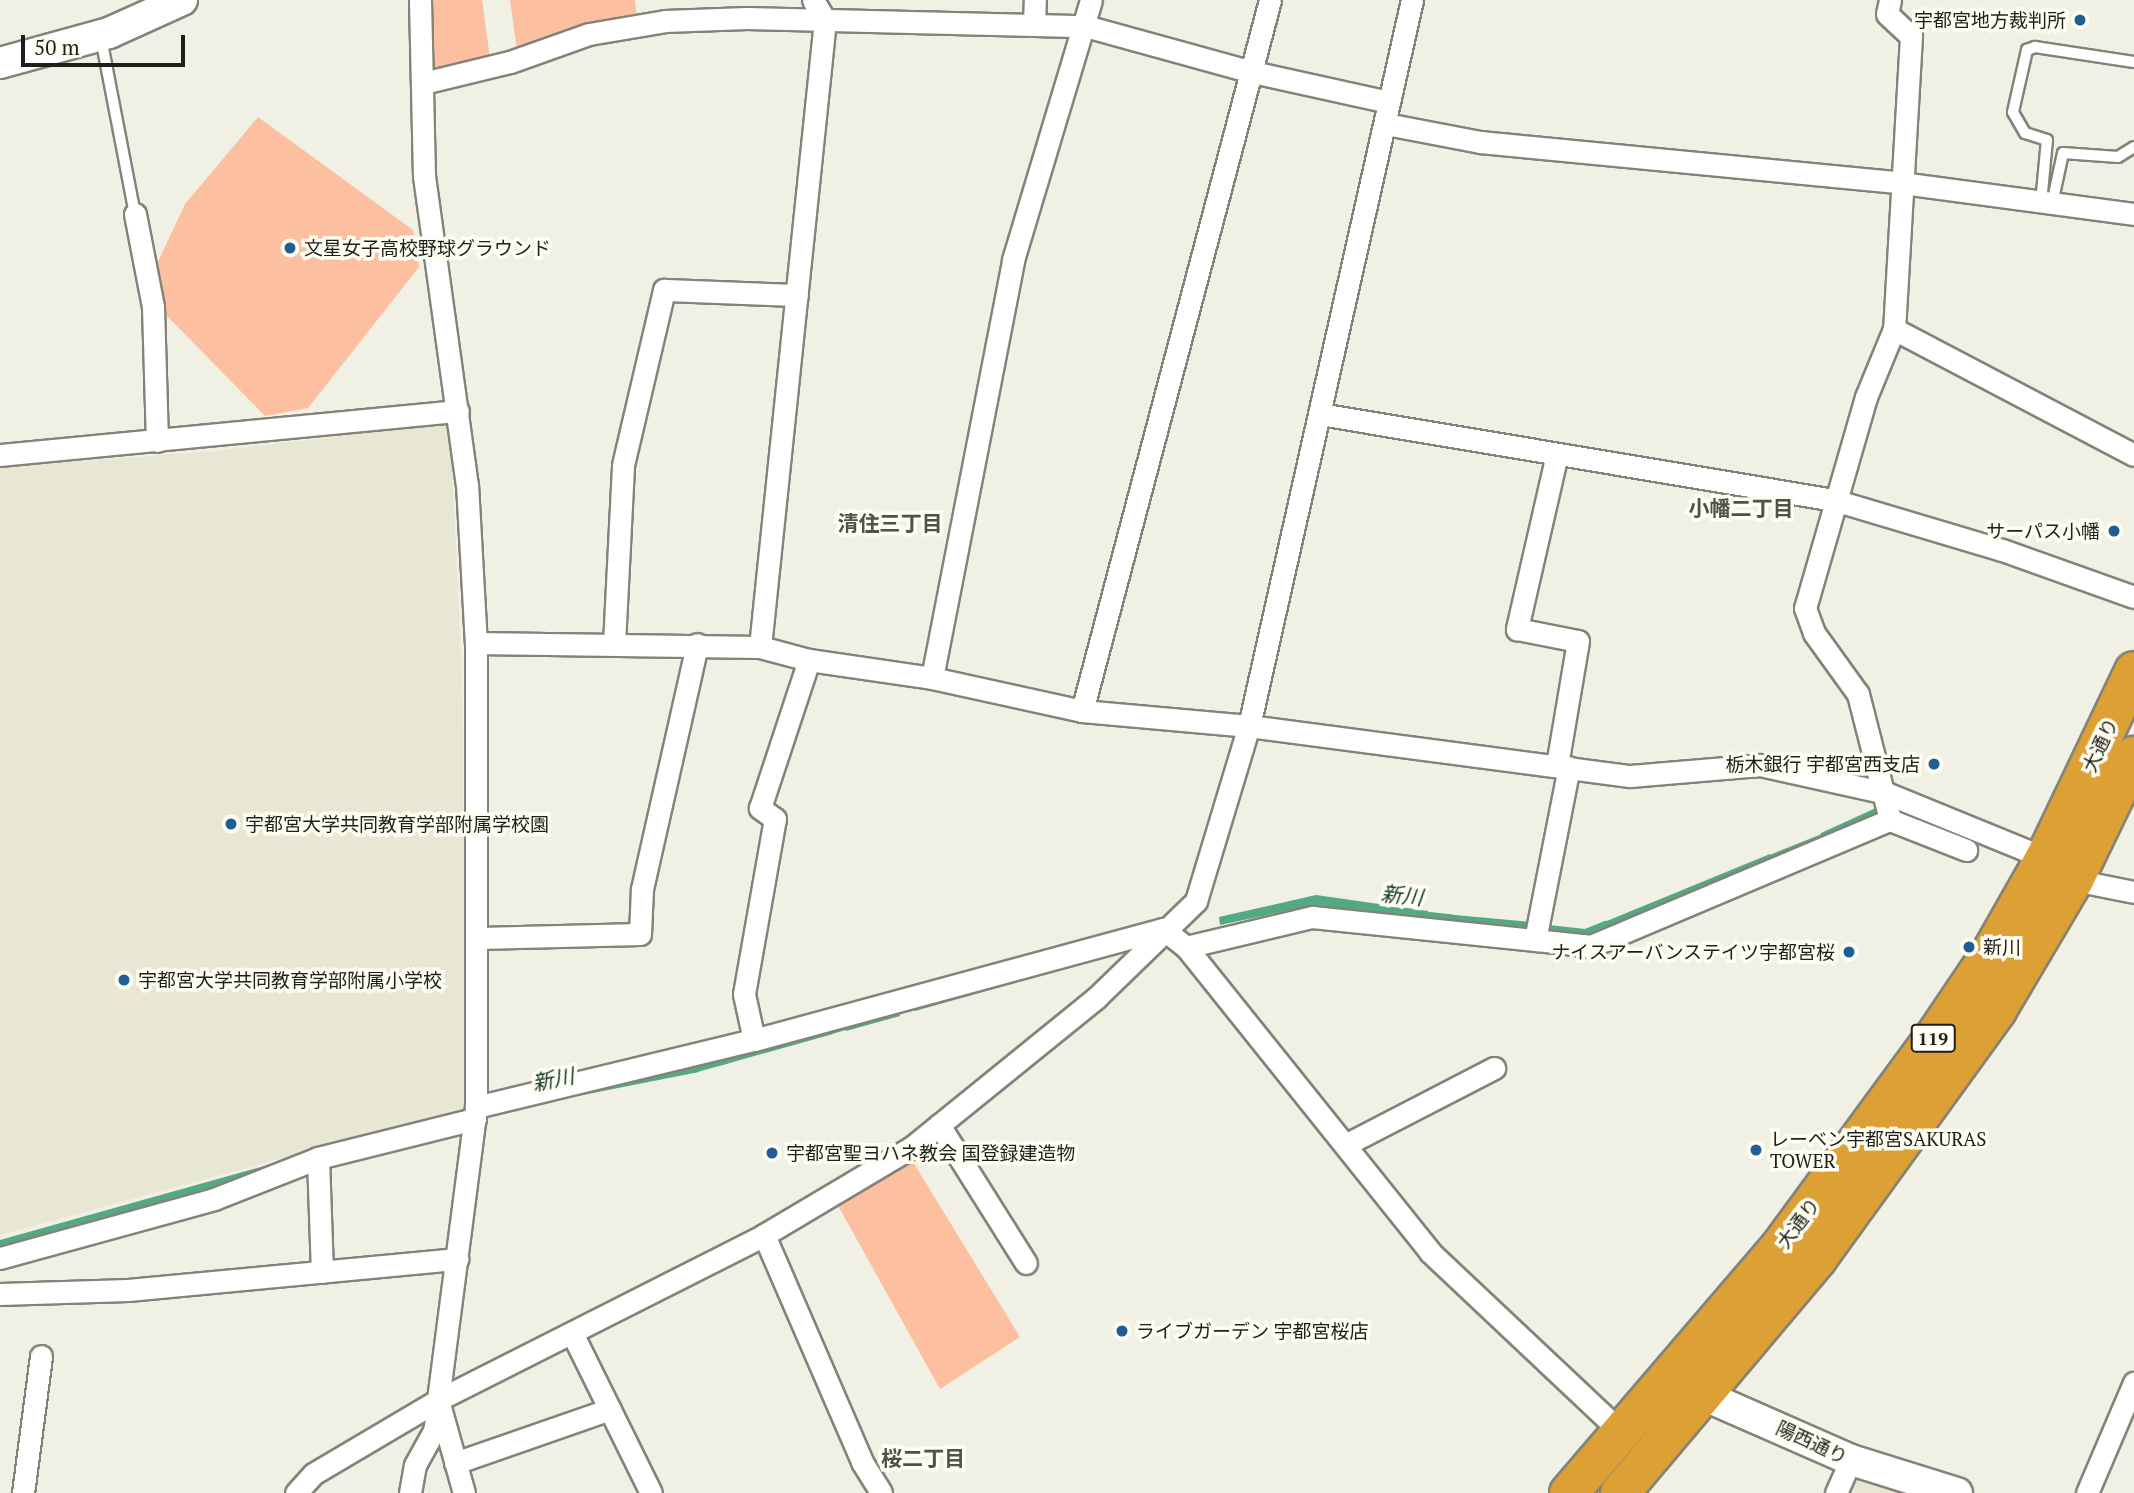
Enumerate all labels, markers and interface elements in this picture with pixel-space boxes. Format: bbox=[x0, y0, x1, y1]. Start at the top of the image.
place label: 宇都宮地方裁判所 bbox=[1914, 9, 2066, 31]
marker: 宇都宮地方裁判所 bbox=[2072, 12, 2088, 28]
scale bar bbox=[24, 21, 189, 65]
text: 50 m bbox=[34, 33, 80, 61]
place label: 文星女子高校野球グラウンド bbox=[304, 237, 551, 259]
marker: 文星女子高校野球グラウンド bbox=[282, 240, 298, 256]
district label: 小幡二丁目 bbox=[1689, 495, 1793, 521]
district label: 清住三丁目 bbox=[838, 510, 942, 536]
place label: サーパス小幡 bbox=[1986, 520, 2100, 542]
marker: サーパス小幡 bbox=[2106, 523, 2122, 539]
street label: 大通り bbox=[2078, 714, 2122, 776]
place label: 栃木銀行 宇都宮西支店 bbox=[1725, 753, 1920, 775]
marker: 栃木銀行 宇都宮西支店 bbox=[1926, 756, 1942, 772]
place label: 宇都宮大学共同教育学部附属学校園 bbox=[245, 813, 549, 835]
marker: 宇都宮大学共同教育学部附属学校園 bbox=[223, 816, 239, 832]
water label: 新川 bbox=[1380, 880, 1424, 910]
place label: 新川 bbox=[1983, 936, 2021, 958]
marker: 新川 bbox=[1961, 939, 1977, 955]
place label: ナイスアーバンステイツ宇都宮桜 bbox=[1551, 941, 1835, 963]
marker: ナイスアーバンステイツ宇都宮桜 bbox=[1841, 944, 1857, 960]
place label: 宇都宮大学共同教育学部附属小学校 bbox=[138, 969, 442, 991]
marker: 宇都宮大学共同教育学部附属小学校 bbox=[116, 972, 132, 988]
road number: 119 bbox=[1910, 1023, 1956, 1052]
water label: 新川 bbox=[530, 1063, 576, 1095]
place label: レーベン宇都宮SAKURAS TOWER bbox=[1770, 1128, 1986, 1172]
place label: 宇都宮聖ヨハネ教会 国登録建造物 bbox=[786, 1142, 1076, 1164]
marker: レーベン宇都宮SAKURAS TOWER bbox=[1748, 1142, 1764, 1158]
marker: 宇都宮聖ヨハネ教会 国登録建造物 bbox=[764, 1145, 780, 1161]
street label: 大通り bbox=[1772, 1193, 1824, 1253]
place label: ライブガーデン 宇都宮桜店 bbox=[1136, 1320, 1369, 1342]
marker: ライブガーデン 宇都宮桜店 bbox=[1114, 1323, 1130, 1339]
street label: 陽西通り bbox=[1773, 1416, 1851, 1468]
district label: 桜二丁目 bbox=[881, 1445, 965, 1471]

